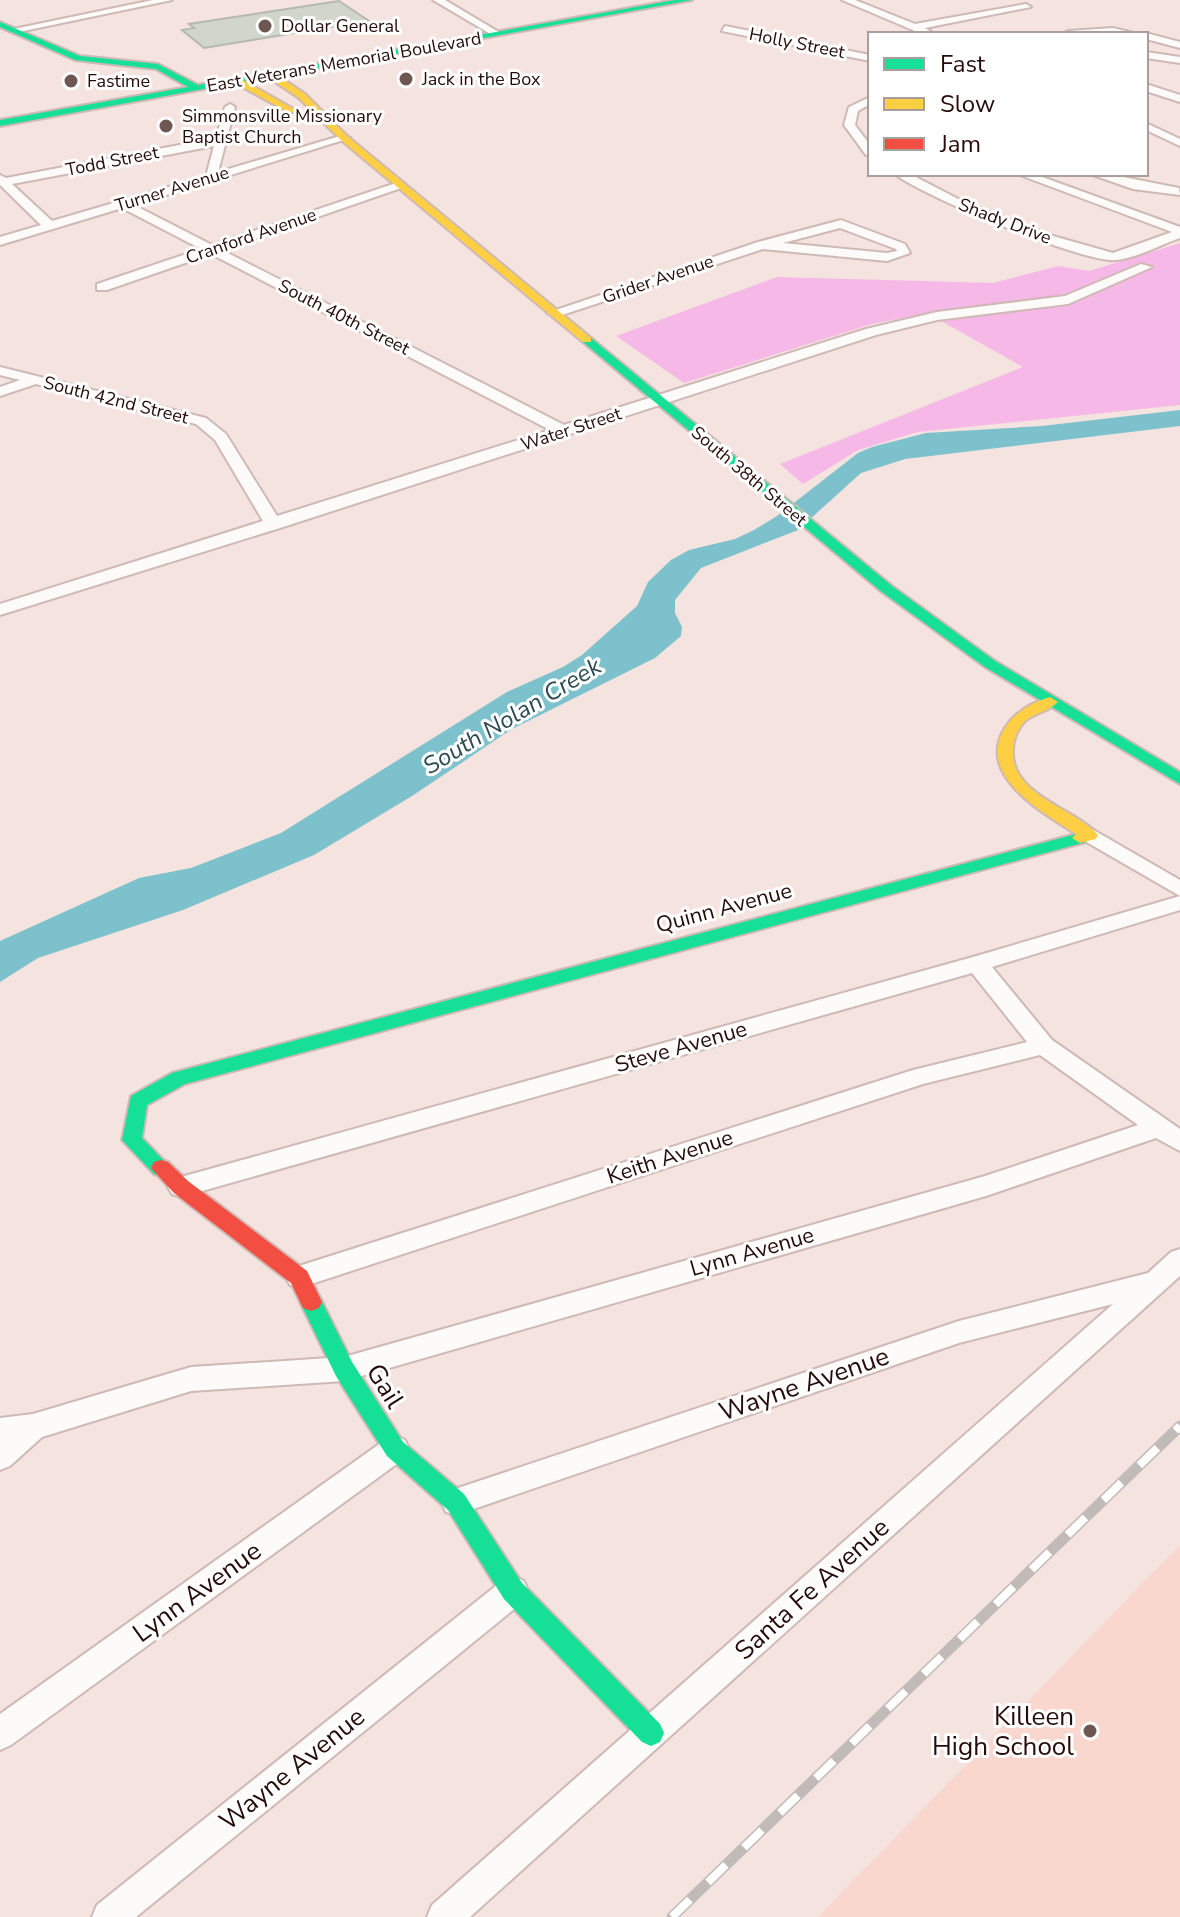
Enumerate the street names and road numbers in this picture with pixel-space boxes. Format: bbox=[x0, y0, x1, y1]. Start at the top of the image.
street label: Holly Street bbox=[747, 22, 848, 64]
street label: East Veterans Memorial Boulevard bbox=[205, 26, 483, 98]
street label: Todd Street bbox=[63, 140, 161, 182]
street label: Turner Avenue bbox=[112, 160, 232, 218]
street label: Shady Drive bbox=[955, 192, 1055, 250]
street label: Cranford Avenue bbox=[182, 202, 320, 270]
street label: Grider Avenue bbox=[599, 249, 717, 309]
street label: South 40th Street bbox=[274, 274, 414, 361]
street label: South 42nd Street bbox=[41, 370, 192, 430]
street label: Water Street bbox=[518, 401, 625, 457]
street label: South 38th Street bbox=[686, 420, 812, 532]
street label: Quinn Avenue bbox=[653, 875, 795, 941]
street label: Steve Avenue bbox=[611, 1014, 751, 1080]
street label: Keith Avenue bbox=[603, 1122, 737, 1192]
street label: Lynn Avenue bbox=[686, 1220, 818, 1284]
street label: Wayne Avenue bbox=[714, 1338, 894, 1430]
street label: Gail bbox=[358, 1357, 412, 1415]
street label: Santa Fe Avenue bbox=[727, 1510, 897, 1668]
street label: Lynn Avenue bbox=[126, 1533, 268, 1651]
street label: Wayne Avenue bbox=[212, 1699, 372, 1839]

